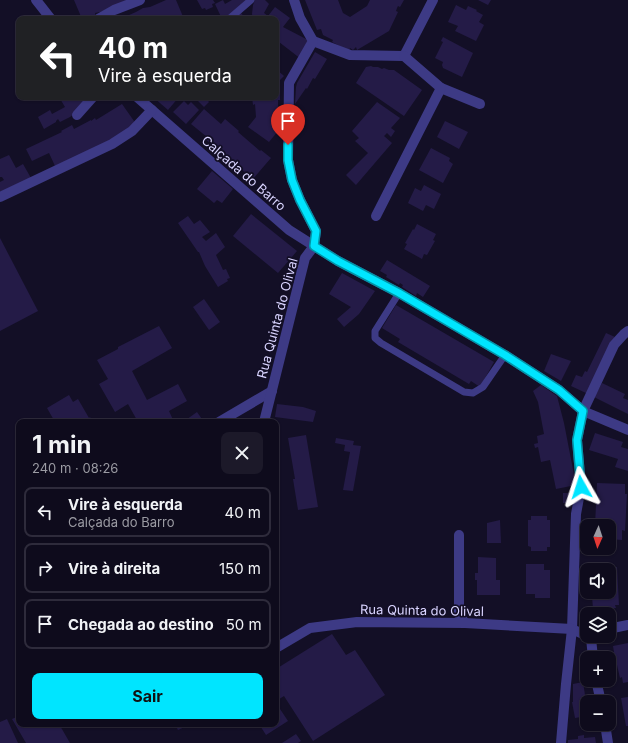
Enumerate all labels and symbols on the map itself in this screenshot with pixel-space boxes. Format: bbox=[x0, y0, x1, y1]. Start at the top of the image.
pin bbox=[271, 104, 305, 145]
street label: Calçada do Barro bbox=[199, 132, 290, 214]
street label: Rua Quinta do Olival bbox=[253, 256, 301, 380]
position arrow bbox=[560, 466, 602, 508]
north arrow bbox=[580, 519, 616, 555]
street label: Rua Quinta do Olival bbox=[360, 601, 484, 619]

